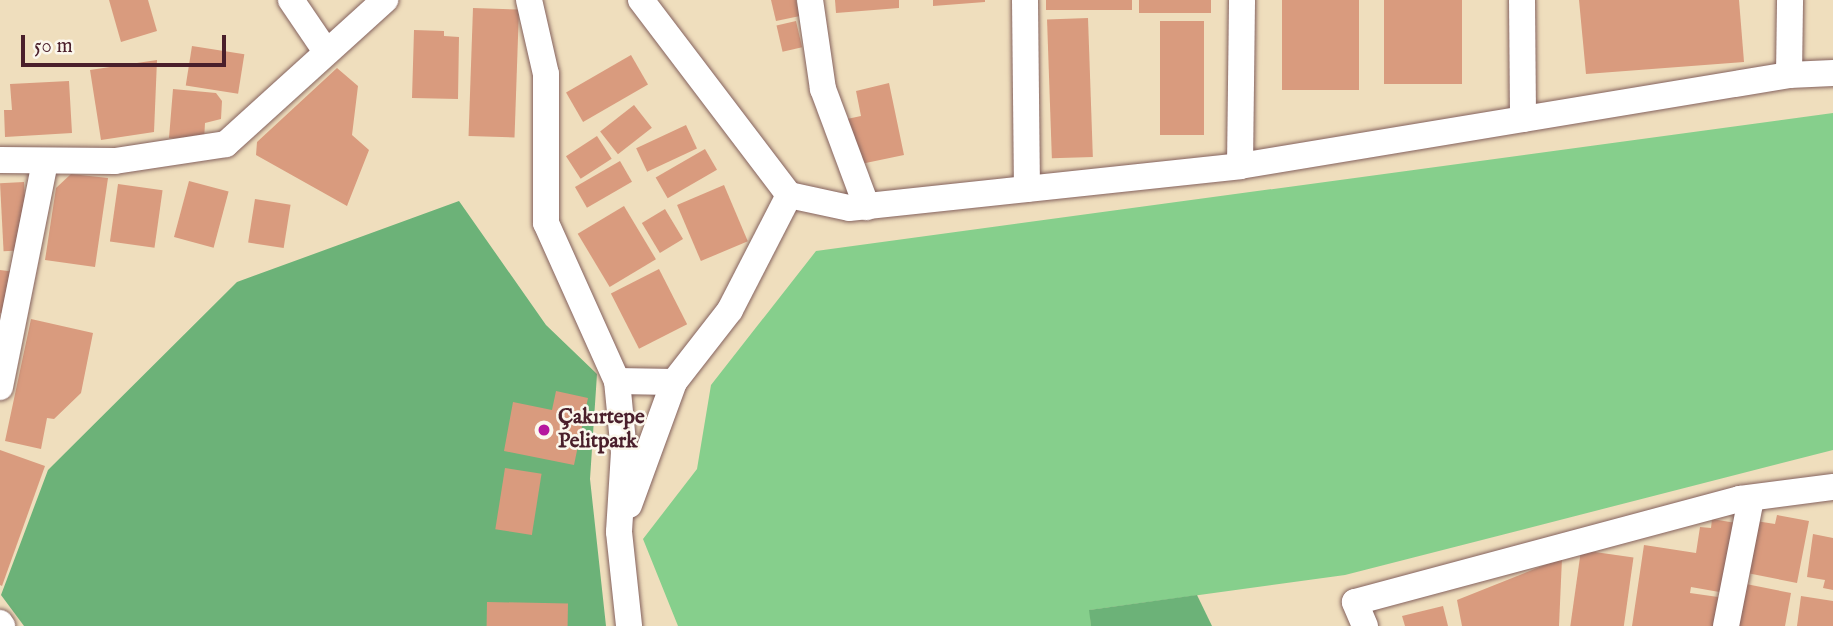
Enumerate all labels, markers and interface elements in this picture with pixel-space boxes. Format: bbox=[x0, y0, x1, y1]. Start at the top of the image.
scale bar bbox=[24, 21, 229, 65]
text: 50 m bbox=[34, 33, 73, 60]
place label: Çakırtepe Pelitpark bbox=[558, 405, 645, 455]
marker: Çakırtepe Pelitpark bbox=[536, 422, 552, 438]

